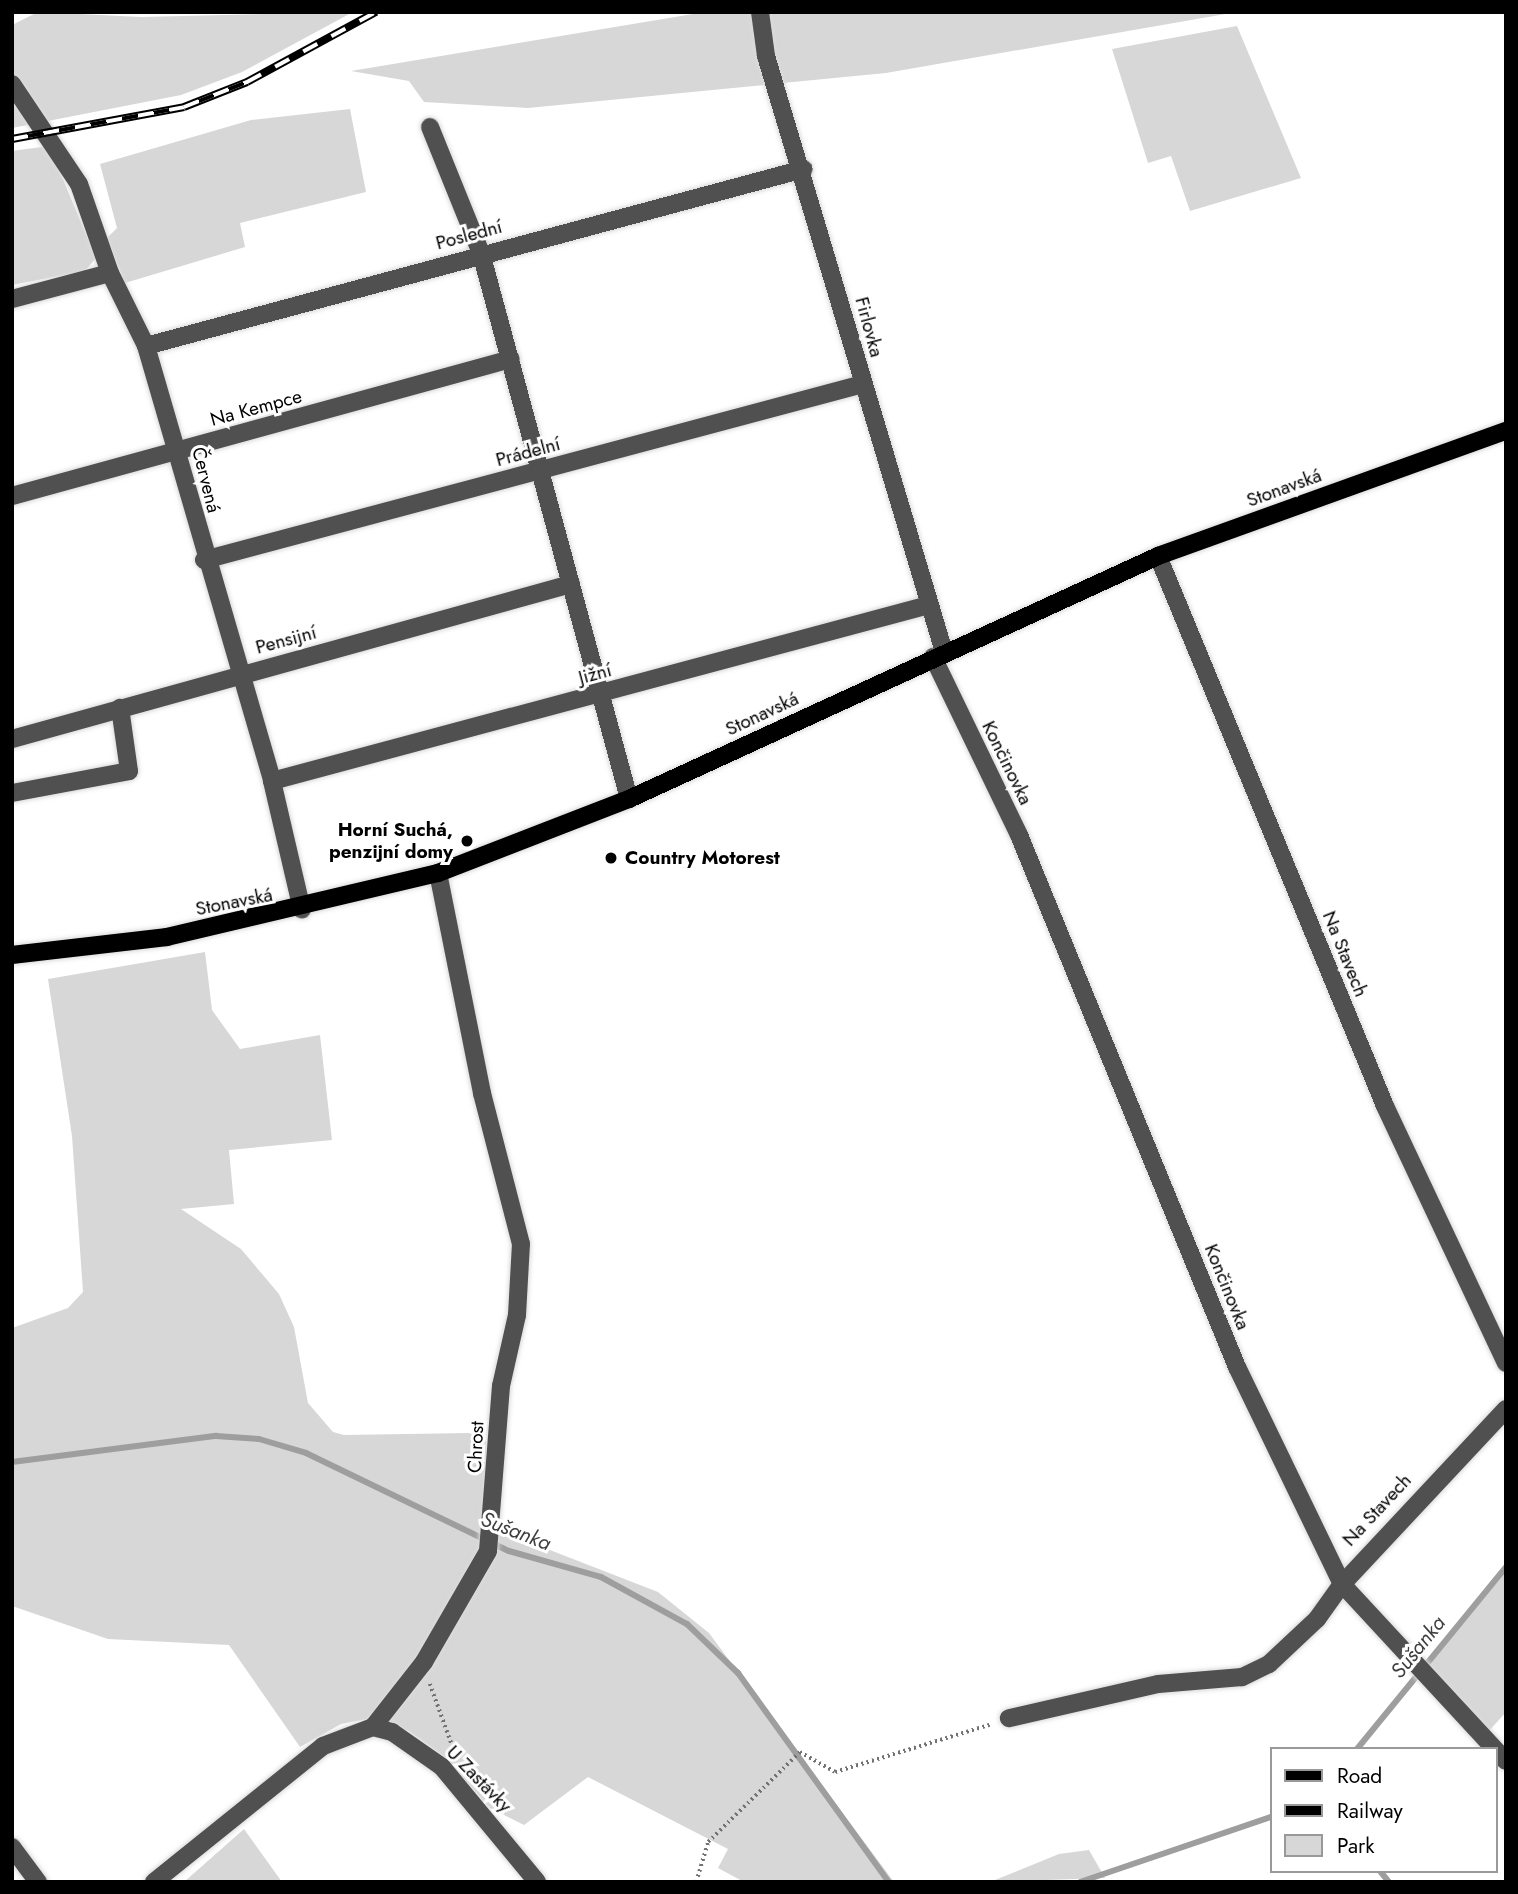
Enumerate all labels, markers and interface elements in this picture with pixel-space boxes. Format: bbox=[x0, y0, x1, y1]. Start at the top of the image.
street label: Poslední bbox=[433, 215, 505, 255]
street label: Firlovka bbox=[850, 294, 888, 360]
street label: Na Kempce bbox=[208, 385, 304, 431]
street label: Prádelní bbox=[493, 432, 563, 472]
street label: Červená bbox=[187, 445, 225, 515]
street label: Stonavská bbox=[1243, 464, 1325, 512]
street label: Pensijní bbox=[253, 621, 319, 659]
street label: Jižní bbox=[576, 659, 614, 689]
street label: Stonavská bbox=[722, 687, 802, 741]
street label: Končinovka bbox=[977, 717, 1037, 809]
place label: Horní Suchá, penzijní domy bbox=[329, 819, 453, 863]
marker: Horní Suchá, penzijní domy bbox=[459, 833, 475, 849]
place label: Country Motorest bbox=[625, 847, 780, 869]
marker: Country Motorest bbox=[603, 850, 619, 866]
street label: Stonavská bbox=[194, 883, 274, 921]
street label: Na Stavech bbox=[1317, 908, 1373, 1000]
street label: Končinovka bbox=[1199, 1241, 1255, 1333]
street label: Chrost bbox=[463, 1421, 489, 1473]
street label: Na Stavech bbox=[1338, 1469, 1416, 1551]
water label: Sušanka bbox=[477, 1506, 555, 1556]
water label: Sušanka bbox=[1385, 1611, 1451, 1683]
street label: U Zastávky bbox=[442, 1741, 516, 1817]
legend bbox=[1270, 1747, 1497, 1873]
text: Road bbox=[1337, 1761, 1382, 1791]
text: Railway bbox=[1337, 1796, 1403, 1826]
text: Park bbox=[1337, 1831, 1374, 1861]

